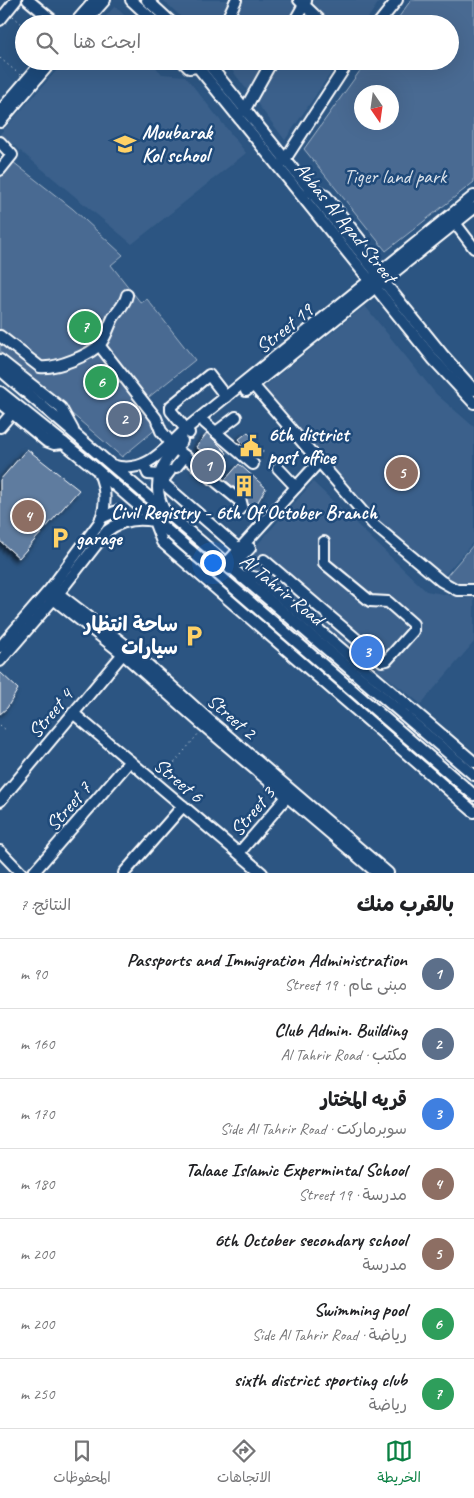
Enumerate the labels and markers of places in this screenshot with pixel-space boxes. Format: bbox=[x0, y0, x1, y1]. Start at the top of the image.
place label: Moubarak Kol school bbox=[142, 120, 214, 168]
school or university icon: Moubarak Kol school bbox=[112, 131, 138, 157]
pin: 7 bbox=[69, 308, 101, 346]
pin: 6 bbox=[85, 363, 117, 401]
pin: 2 bbox=[108, 400, 140, 438]
place label: 6th district post office bbox=[268, 422, 351, 470]
public building icon: 6th district post office bbox=[238, 433, 264, 459]
pin: 1 bbox=[192, 447, 224, 485]
pin: 5 bbox=[386, 454, 418, 492]
building icon: Civil Registry - 6th Of October Branch bbox=[231, 473, 257, 499]
pin: 4 bbox=[12, 497, 44, 535]
place label: Civil Registry - 6th Of October Branch bbox=[111, 500, 378, 525]
parking icon: garage bbox=[47, 525, 73, 551]
place label: garage bbox=[76, 526, 123, 551]
place label: ساحة انتظار سيارات bbox=[83, 612, 178, 660]
parking icon: ساحة انتظار سيارات bbox=[181, 623, 207, 649]
pin: 3 bbox=[351, 633, 383, 671]

